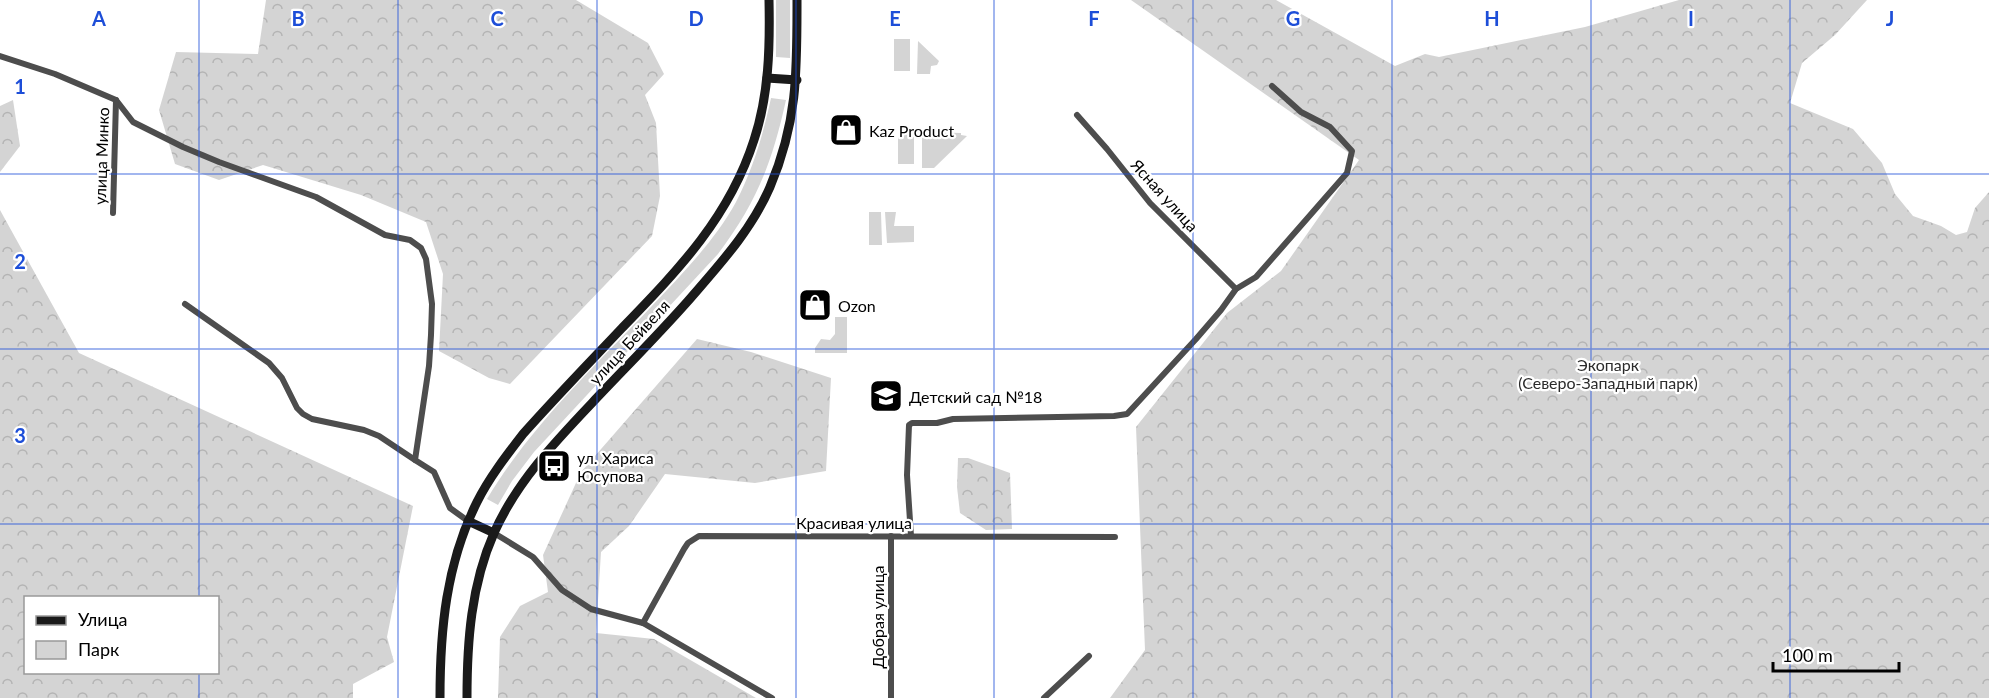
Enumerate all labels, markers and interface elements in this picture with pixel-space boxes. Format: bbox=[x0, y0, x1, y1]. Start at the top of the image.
text: A bbox=[91, 6, 106, 30]
text: B bbox=[291, 6, 305, 30]
text: C bbox=[490, 6, 504, 30]
text: D bbox=[688, 6, 704, 30]
text: E bbox=[889, 6, 901, 30]
text: F bbox=[1088, 6, 1100, 30]
text: G bbox=[1286, 6, 1300, 30]
text: H bbox=[1484, 6, 1500, 30]
text: I bbox=[1688, 6, 1694, 30]
text: J bbox=[1886, 6, 1894, 30]
text: 1 bbox=[14, 74, 26, 98]
street label: улица Минко bbox=[90, 107, 112, 205]
shop icon: Kaz Product bbox=[828, 112, 864, 148]
place label: Kaz Product bbox=[869, 121, 954, 140]
street label: Ясная улица bbox=[1127, 154, 1202, 235]
text: 2 bbox=[14, 249, 26, 273]
shop icon: Ozon bbox=[797, 287, 833, 323]
street label: улица Бейвеля bbox=[585, 296, 673, 388]
place label: Ozon bbox=[838, 296, 876, 315]
park label: Экопарк (Северо-Западный парк) bbox=[1518, 355, 1698, 392]
school or university icon: Детский сaд №18 bbox=[868, 378, 904, 414]
place label: Детский сaд №18 bbox=[909, 387, 1042, 406]
text: 3 bbox=[14, 423, 26, 447]
bus stop icon: ул. Хариса Юсупова bbox=[536, 448, 572, 484]
place label: ул. Хариса Юсупова bbox=[577, 448, 654, 485]
street label: Красивая улица bbox=[796, 513, 912, 532]
street label: Добрая улица bbox=[868, 565, 887, 669]
legend bbox=[24, 596, 219, 674]
text: Улица bbox=[78, 608, 128, 630]
scale bar bbox=[1773, 635, 1899, 673]
text: Парк bbox=[78, 638, 120, 660]
text: 100 m bbox=[1782, 644, 1833, 666]

